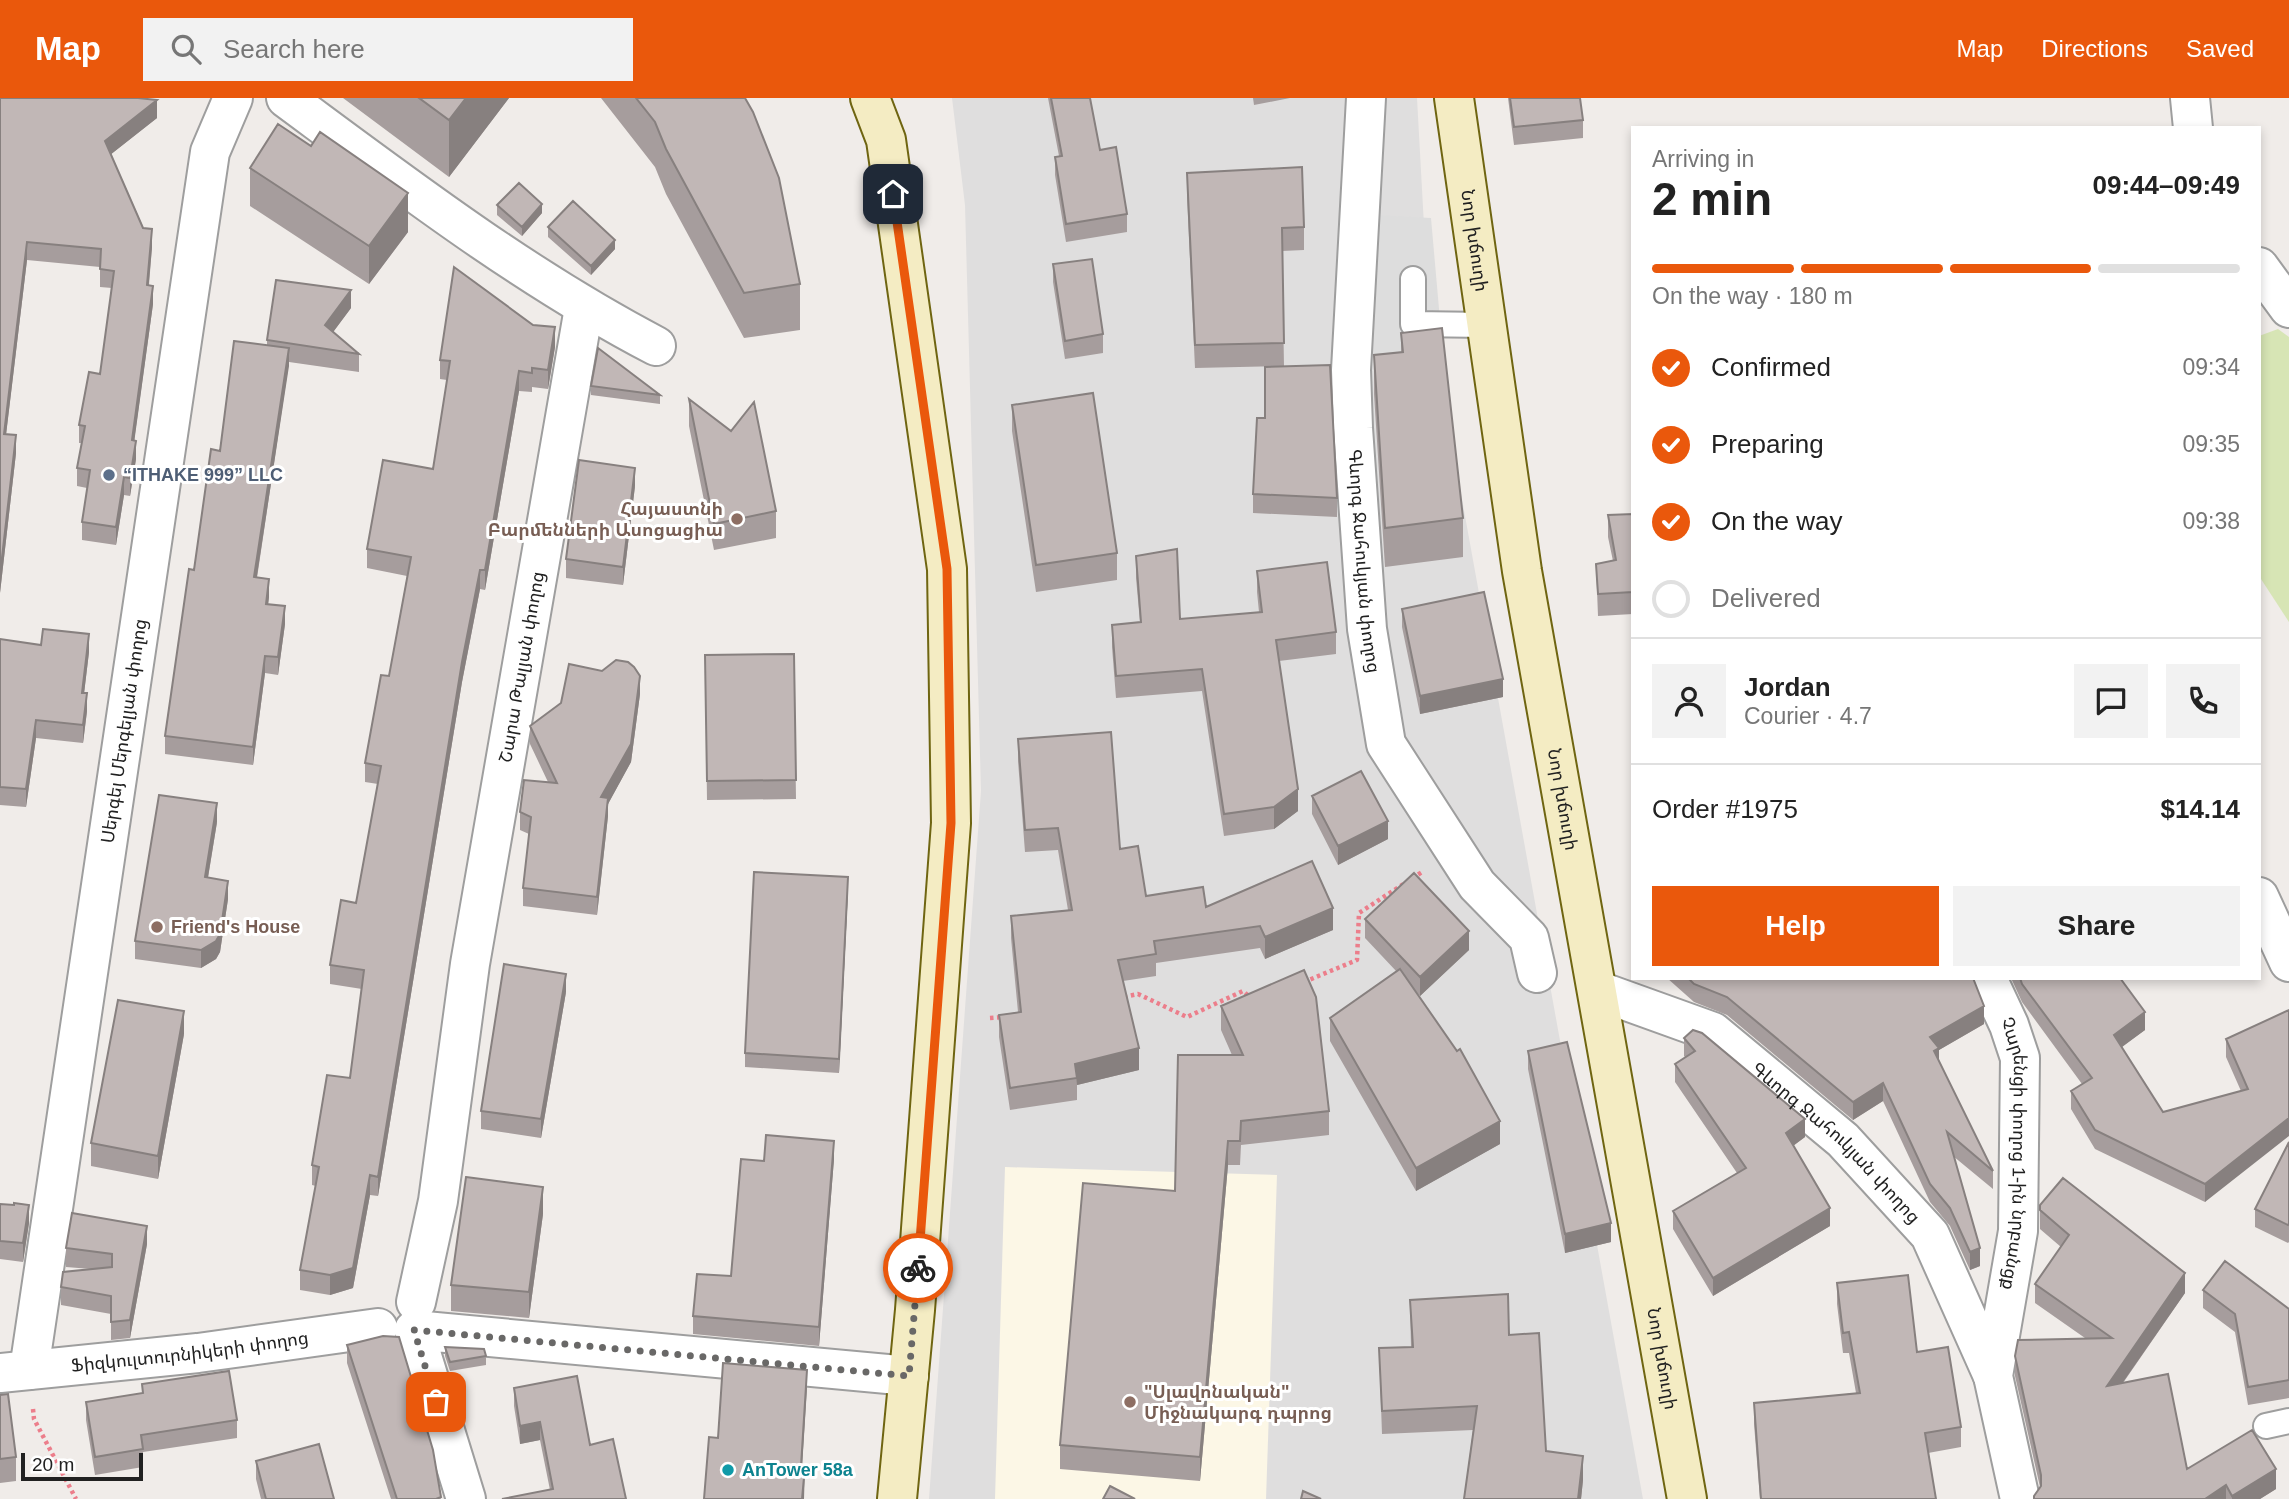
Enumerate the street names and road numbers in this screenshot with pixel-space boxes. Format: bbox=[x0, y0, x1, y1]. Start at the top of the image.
street label: Նոր խճուղի bbox=[1457, 188, 1492, 293]
street label: Գևորգ Ջահուկյան փողոց bbox=[1344, 448, 1384, 675]
street label: Շարա Թալյան փողոց bbox=[495, 570, 548, 764]
street label: Սերգեյ Մերգելյան փողոց bbox=[97, 617, 151, 845]
street label: Նոր խճուղի bbox=[1544, 747, 1582, 852]
street label: Չարենցի փողոց 1-ին նրբանցք bbox=[1997, 1014, 2030, 1292]
street label: Գևորգ Ջահուկյան փողոց bbox=[1748, 1058, 1924, 1227]
street label: Նոր խճուղի bbox=[1643, 1306, 1681, 1411]
street label: Ֆիզկուլտուրնիկերի փողոց bbox=[70, 1328, 310, 1376]

